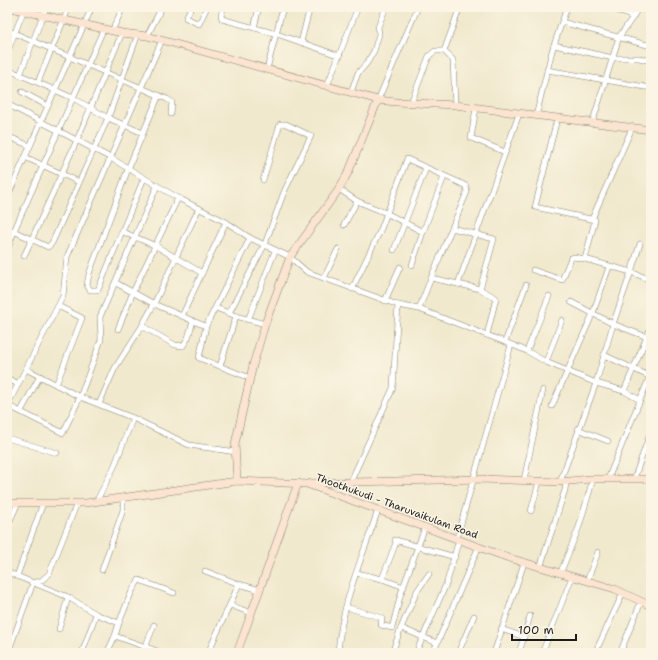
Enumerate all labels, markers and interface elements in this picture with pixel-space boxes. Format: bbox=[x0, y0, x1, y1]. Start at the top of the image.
street label: Thoothukudi - Tharuvaikulam Road bbox=[314, 471, 481, 542]
scale bar bbox=[512, 616, 576, 642]
text: 100 m bbox=[518, 622, 554, 638]

